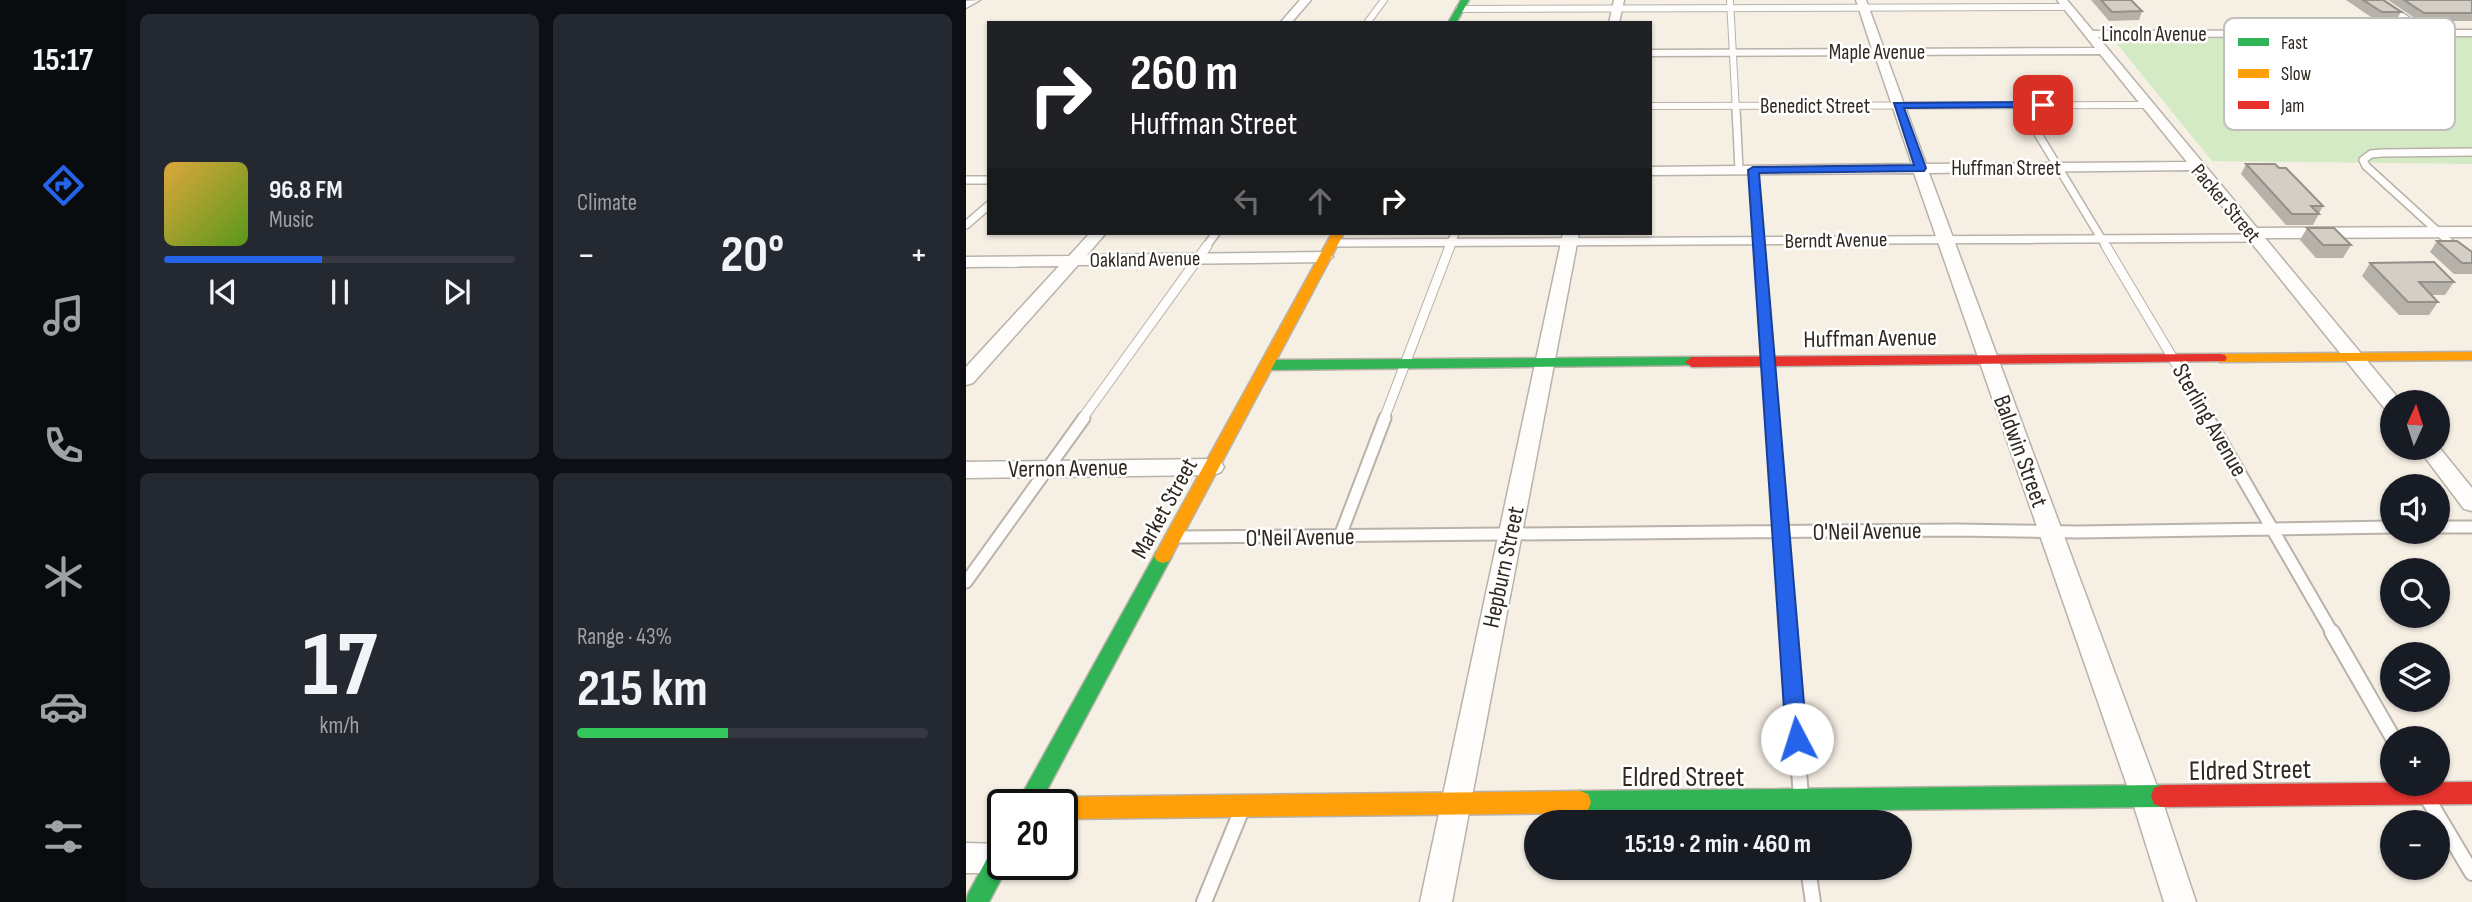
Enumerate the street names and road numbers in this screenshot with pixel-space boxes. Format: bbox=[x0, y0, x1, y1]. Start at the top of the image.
street label: Lincoln Avenue bbox=[2101, 22, 2207, 47]
street label: Maple Avenue bbox=[1829, 40, 1925, 65]
street label: Benedict Street bbox=[1760, 94, 1870, 119]
street label: Huffman Street bbox=[1951, 156, 2061, 181]
street label: Packer Street bbox=[2186, 159, 2266, 248]
street label: Berndt Avenue bbox=[1784, 227, 1888, 254]
street label: Oakland Avenue bbox=[1089, 246, 1201, 273]
street label: Huffman Avenue bbox=[1803, 323, 1937, 354]
street label: Sterling Avenue bbox=[2166, 359, 2254, 482]
street label: Baldwin Street bbox=[1987, 391, 2054, 511]
street label: Vernon Avenue bbox=[1008, 453, 1128, 484]
street label: Market Street bbox=[1125, 453, 1204, 564]
street label: Hepburn Street bbox=[1476, 504, 1530, 630]
street label: O'Neil Avenue bbox=[1812, 516, 1922, 547]
street label: O'Neil Avenue bbox=[1245, 522, 1355, 553]
street label: Eldred Street bbox=[2189, 753, 2312, 788]
street label: Eldred Street bbox=[1622, 761, 1744, 794]

